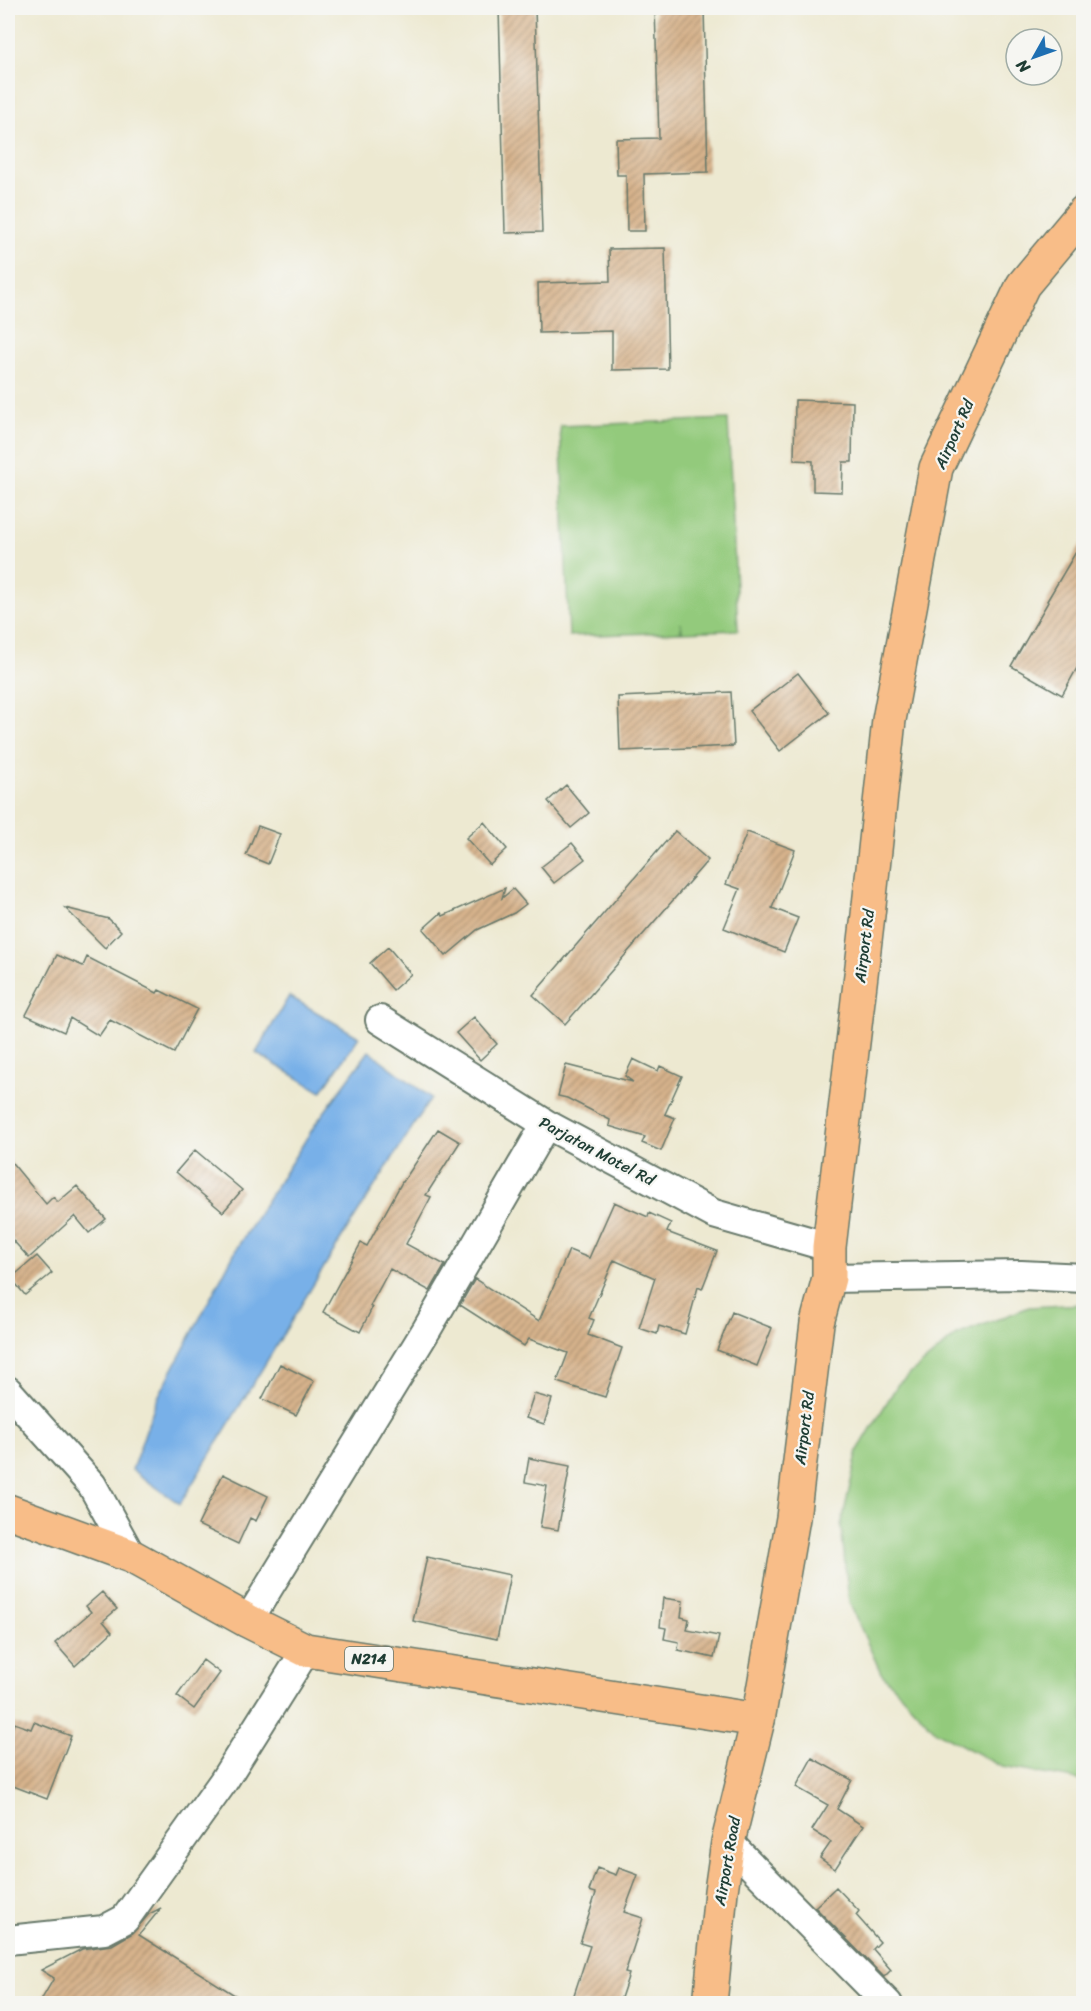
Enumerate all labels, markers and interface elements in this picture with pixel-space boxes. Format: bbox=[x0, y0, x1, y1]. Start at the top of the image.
north arrow bbox=[1004, 27, 1064, 87]
text: N bbox=[1008, 52, 1038, 81]
street label: Airport Rd bbox=[925, 393, 983, 475]
street label: Airport Rd bbox=[845, 906, 883, 985]
street label: Parjatan Motel Rd bbox=[534, 1108, 662, 1195]
street label: Airport Rd bbox=[785, 1388, 823, 1467]
road number: N214 bbox=[345, 1647, 393, 1671]
street label: Airport Road bbox=[705, 1813, 749, 1909]

